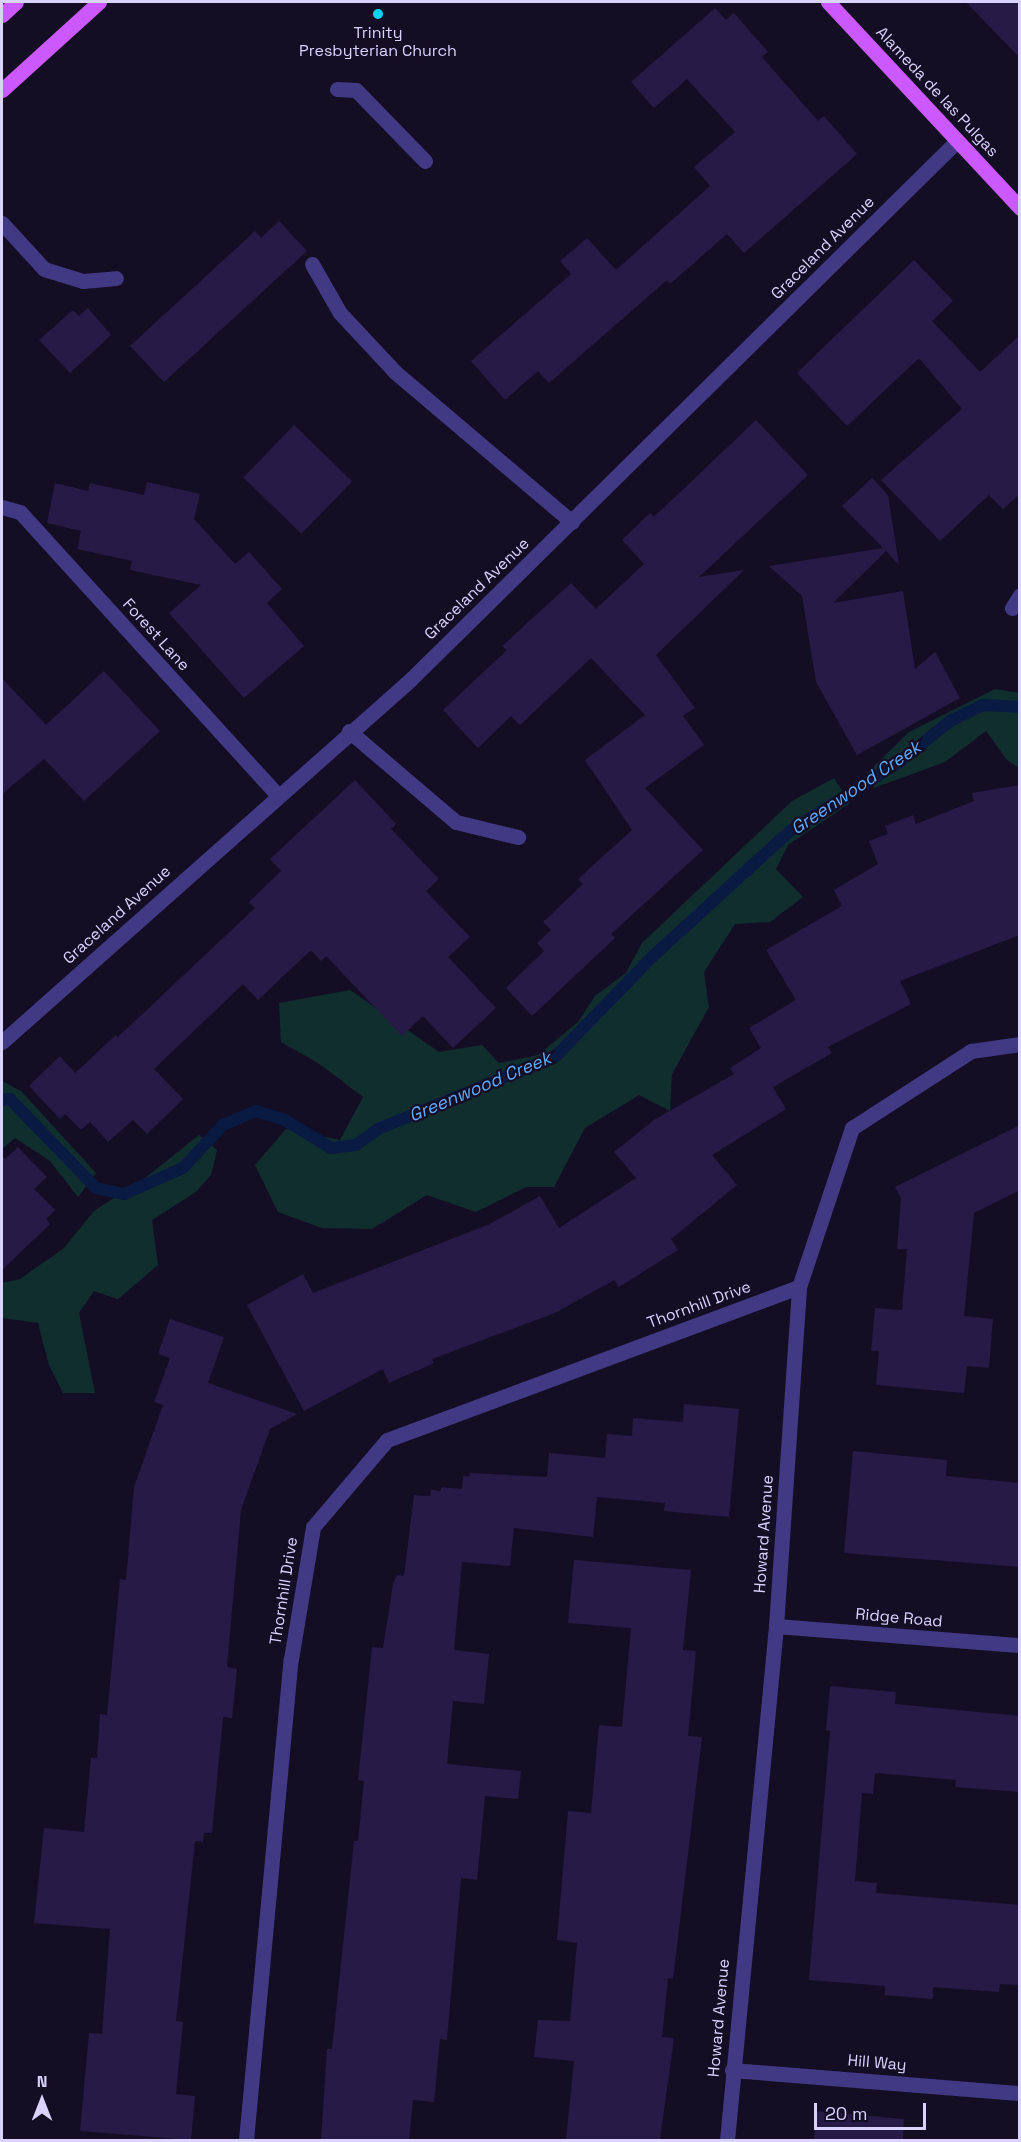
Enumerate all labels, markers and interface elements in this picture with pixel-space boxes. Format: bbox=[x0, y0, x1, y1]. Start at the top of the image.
marker: Trinity Presbyterian Church bbox=[371, 7, 385, 21]
place label: Trinity Presbyterian Church bbox=[299, 23, 457, 61]
street label: Alameda de las Pulgas bbox=[872, 23, 1002, 161]
street label: Graceland Avenue bbox=[767, 192, 879, 304]
street label: Graceland Avenue bbox=[421, 534, 533, 644]
street label: Forest Lane bbox=[119, 595, 193, 675]
water label: Greenwood Creek bbox=[787, 736, 925, 840]
street label: Graceland Avenue bbox=[59, 862, 175, 968]
water label: Greenwood Creek bbox=[406, 1047, 554, 1127]
street label: Thornhill Drive bbox=[645, 1277, 753, 1333]
street label: Howard Avenue bbox=[750, 1474, 778, 1594]
street label: Thornhill Drive bbox=[266, 1536, 302, 1646]
street label: Ridge Road bbox=[855, 1605, 943, 1631]
street label: Howard Avenue bbox=[704, 1958, 734, 2078]
street label: Hill Way bbox=[847, 2051, 907, 2075]
north arrow bbox=[12, 2070, 72, 2130]
text: N bbox=[37, 2071, 47, 2092]
scale bar bbox=[817, 2091, 930, 2129]
text: 20 m bbox=[825, 2102, 868, 2125]

